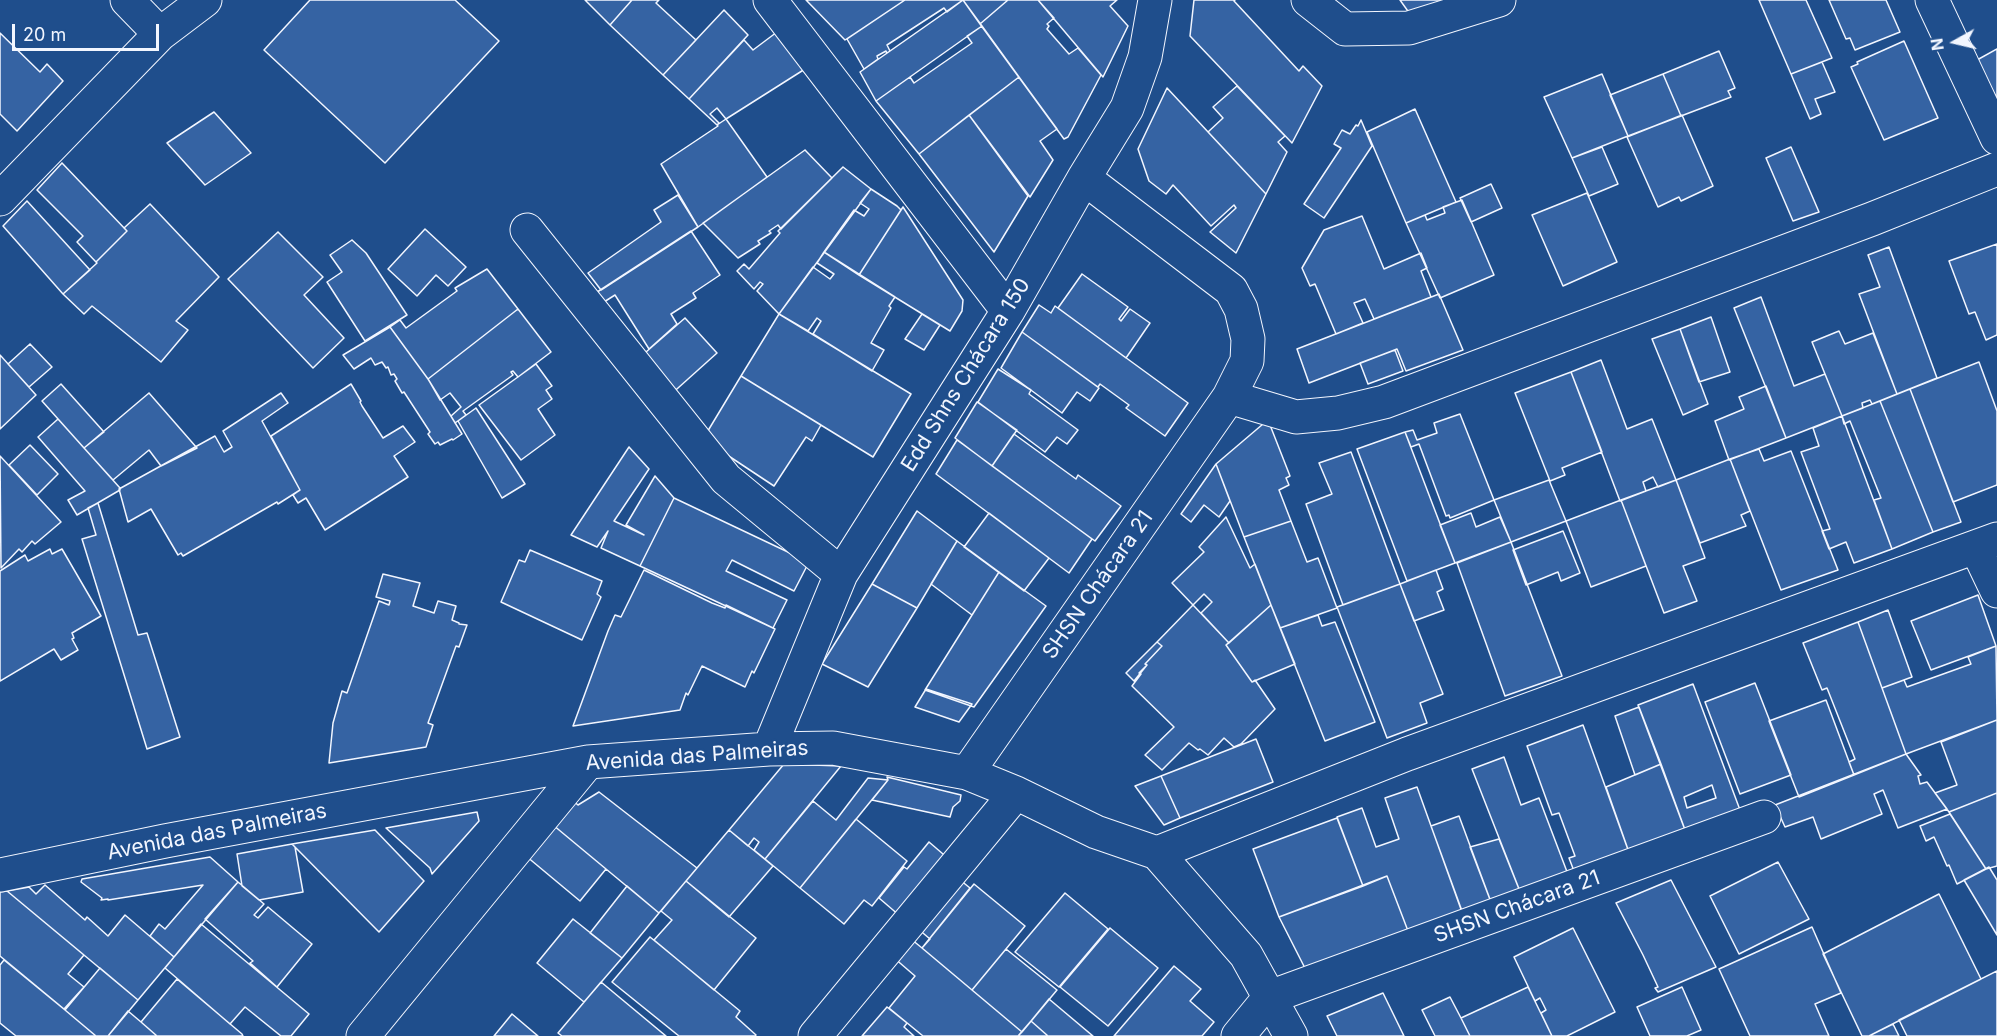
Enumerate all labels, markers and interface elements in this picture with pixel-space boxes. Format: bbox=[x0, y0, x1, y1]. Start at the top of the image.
scale bar bbox=[15, 12, 162, 50]
north arrow bbox=[1925, 12, 1985, 72]
text: 20 m bbox=[23, 24, 66, 45]
text: N bbox=[1926, 37, 1948, 52]
street label: Edd Shns Chácara 150 bbox=[896, 274, 1036, 476]
street label: SHSN Chácara 21 bbox=[1038, 506, 1158, 664]
street label: Avenida das Palmeiras bbox=[585, 736, 809, 776]
street label: Avenida das Palmeiras bbox=[105, 798, 329, 866]
street label: SHSN Chácara 21 bbox=[1431, 865, 1603, 949]

